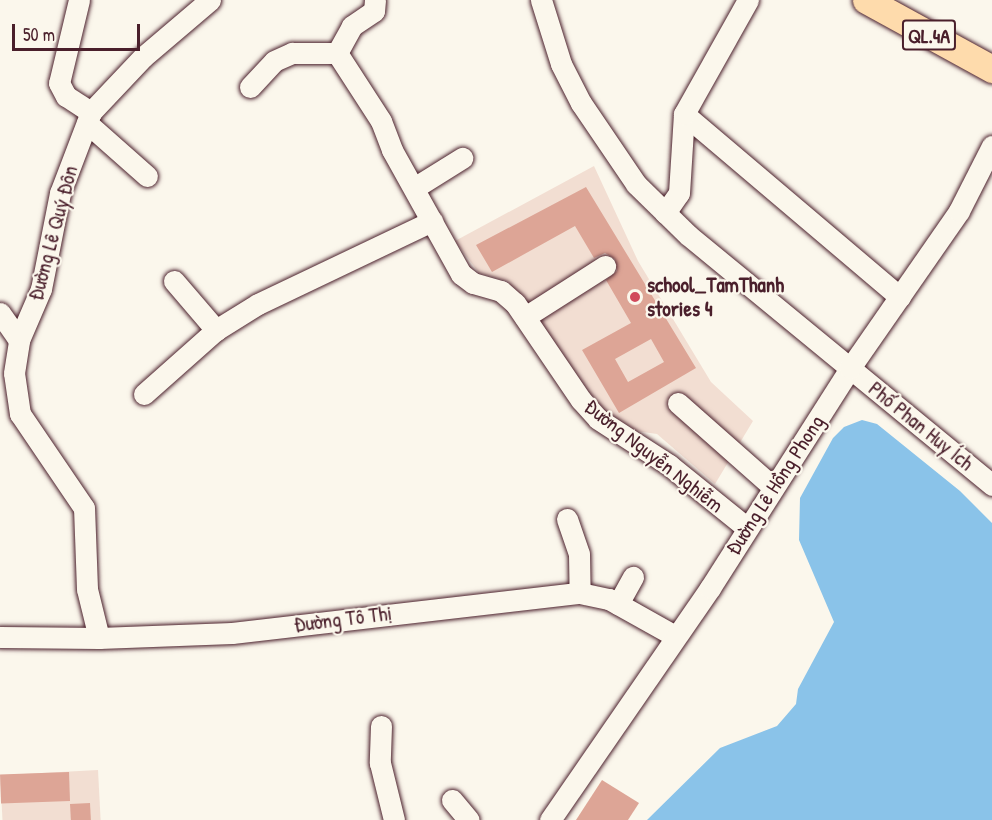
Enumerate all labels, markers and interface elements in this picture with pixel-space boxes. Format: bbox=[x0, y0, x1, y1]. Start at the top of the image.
scale bar bbox=[15, 12, 142, 50]
road number: QL.4A bbox=[900, 18, 958, 52]
text: 50 m bbox=[23, 22, 55, 47]
street label: Đường Lê Quý Đôn bbox=[23, 163, 83, 303]
place label: school_TamThanh stories 4 bbox=[647, 272, 784, 322]
marker: school_TamThanh stories 4 bbox=[628, 290, 642, 304]
street label: Phố Phan Huy Ích bbox=[864, 376, 978, 476]
street label: Đường Nguyễn Nghiễm bbox=[580, 394, 728, 518]
street label: Đường Lê Hồng Phong bbox=[721, 411, 829, 559]
street label: Đường Tô Thị bbox=[293, 600, 393, 638]

